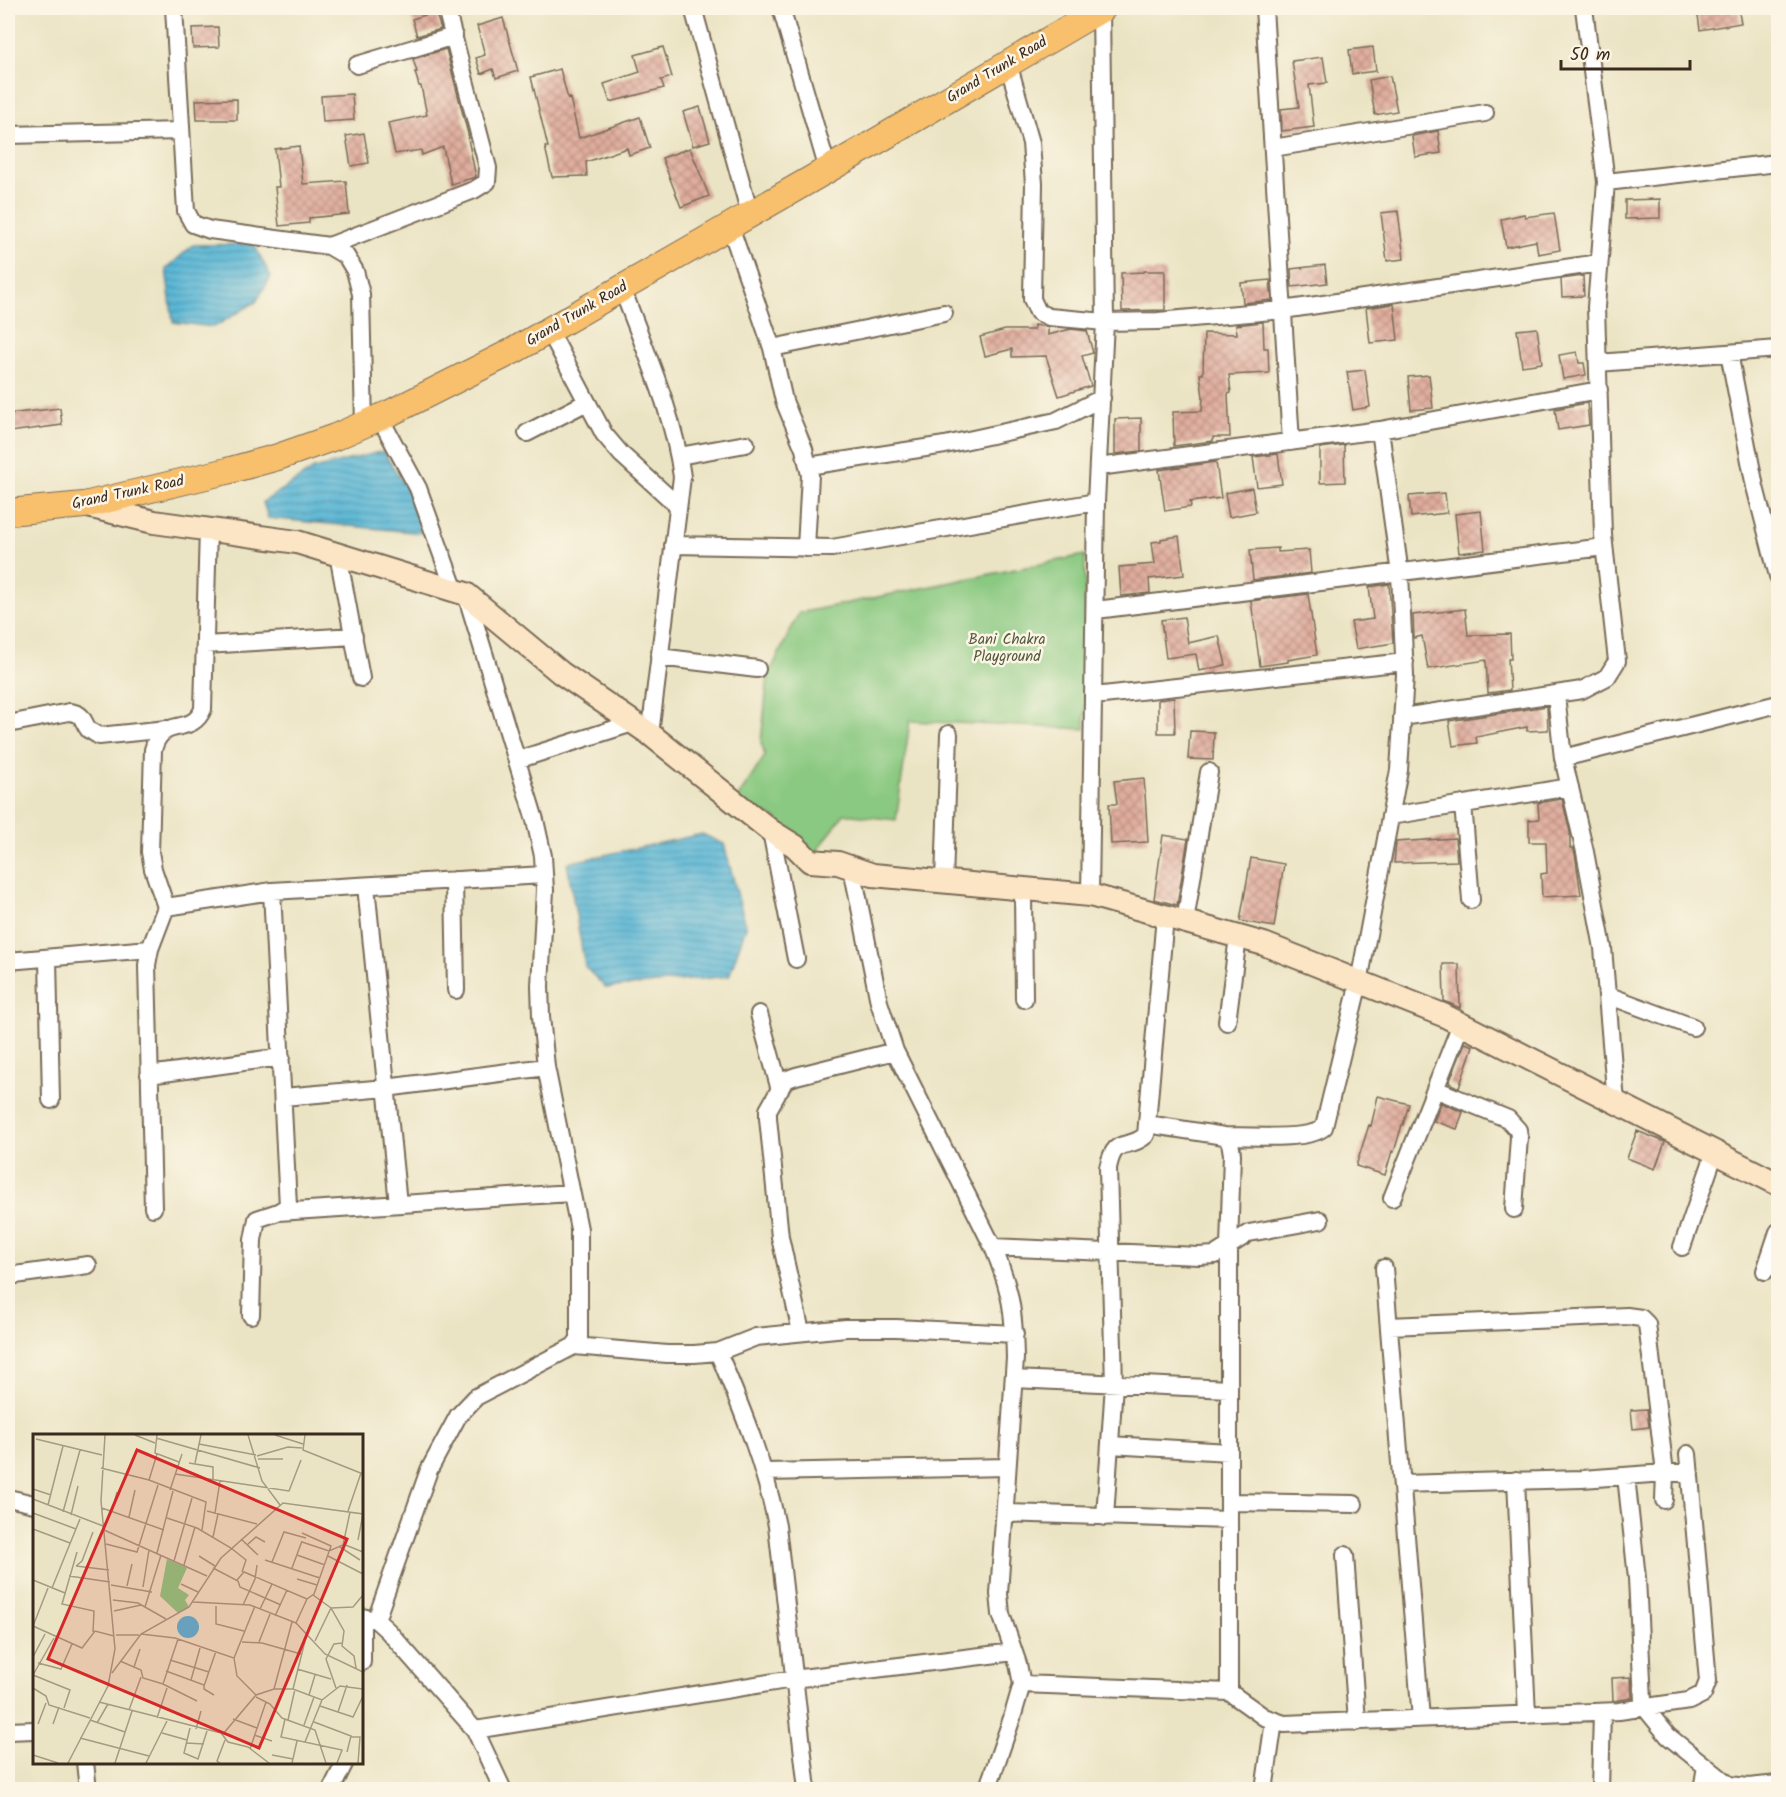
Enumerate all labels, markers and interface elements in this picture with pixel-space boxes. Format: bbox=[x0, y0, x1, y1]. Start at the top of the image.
street label: Grand Trunk Road bbox=[942, 30, 1052, 110]
scale bar bbox=[1561, 33, 1690, 71]
text: 50 m bbox=[1570, 41, 1610, 70]
street label: Grand Trunk Road bbox=[522, 275, 633, 353]
street label: Grand Trunk Road bbox=[70, 469, 187, 517]
park label: Bani Chakra Playground bbox=[968, 628, 1046, 669]
inset map bbox=[33, 1434, 363, 1764]

